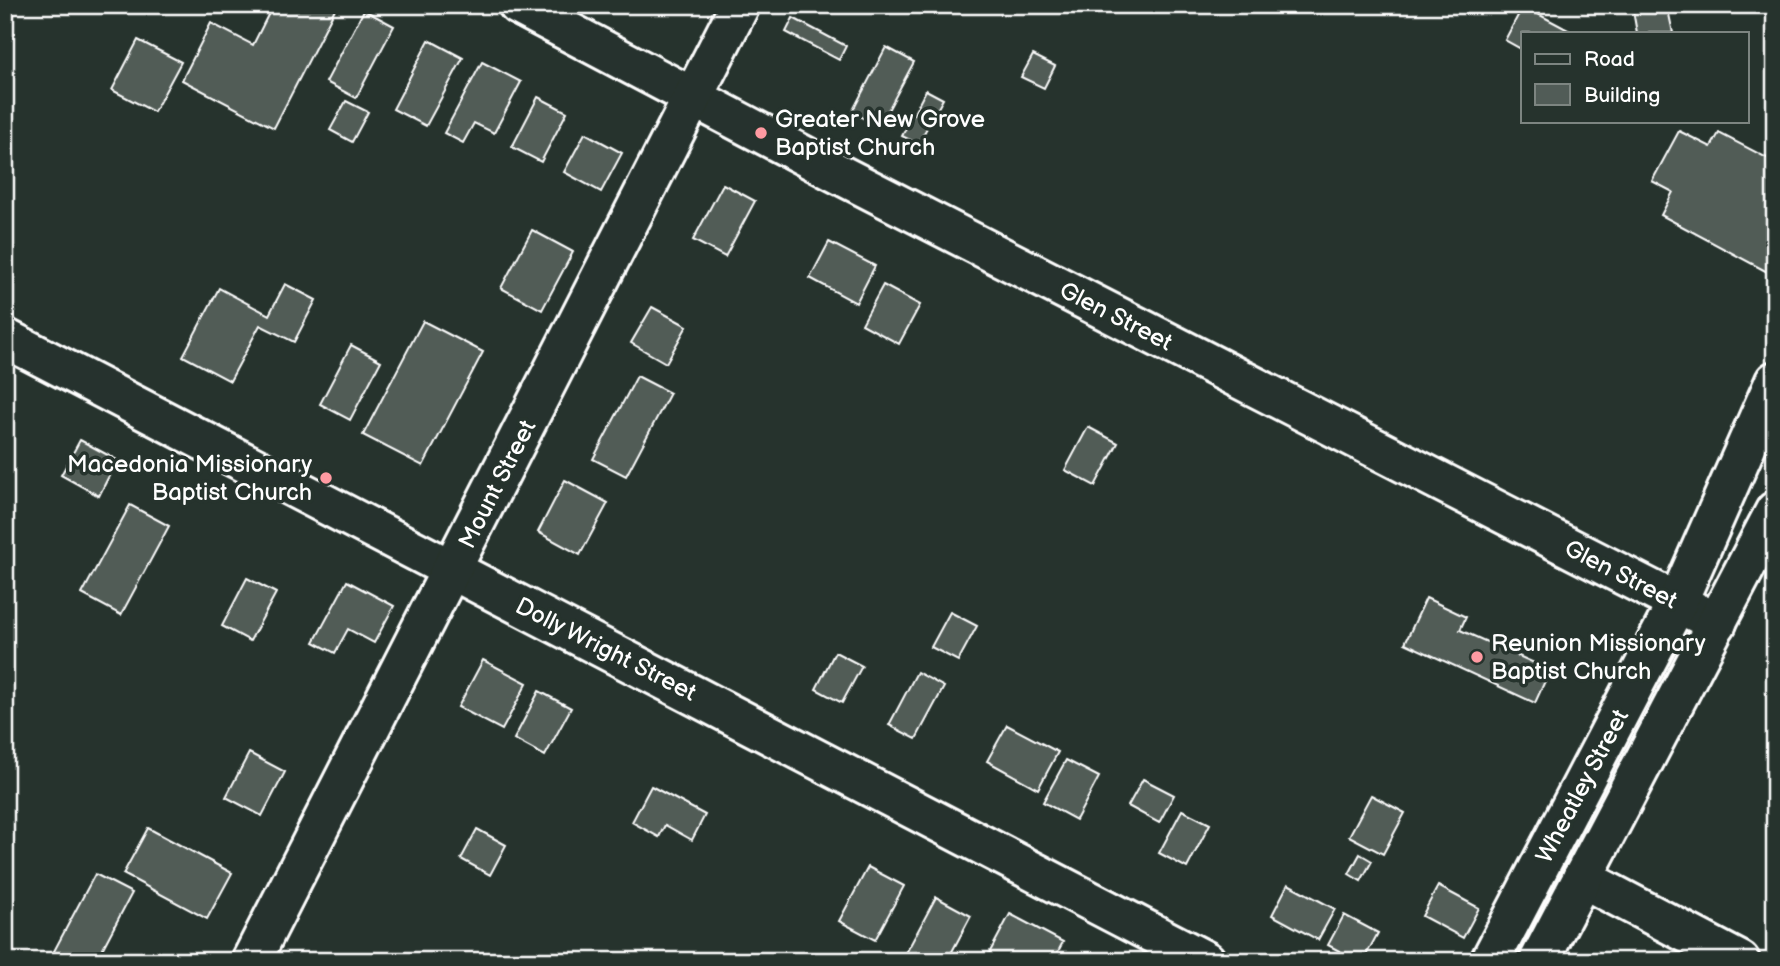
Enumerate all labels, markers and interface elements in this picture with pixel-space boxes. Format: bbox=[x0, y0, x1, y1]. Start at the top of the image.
legend bbox=[1521, 32, 1748, 122]
text: Road bbox=[1584, 47, 1635, 72]
text: Building bbox=[1584, 83, 1660, 108]
place label: Greater New Grove Baptist Church bbox=[775, 105, 985, 162]
marker: Greater New Grove Baptist Church bbox=[753, 125, 769, 141]
street label: Glen Street bbox=[1054, 276, 1178, 358]
street label: Mount Street bbox=[453, 415, 542, 553]
place label: Macedonia Missionary Baptist Church bbox=[67, 450, 312, 507]
marker: Macedonia Missionary Baptist Church bbox=[318, 470, 334, 486]
street label: Glen Street bbox=[1559, 534, 1683, 616]
street label: Dolly Wright Street bbox=[511, 591, 702, 708]
place label: Reunion Missionary Baptist Church bbox=[1491, 629, 1706, 686]
marker: Reunion Missionary Baptist Church bbox=[1469, 649, 1485, 665]
street label: Wheatley Street bbox=[1530, 704, 1635, 868]

